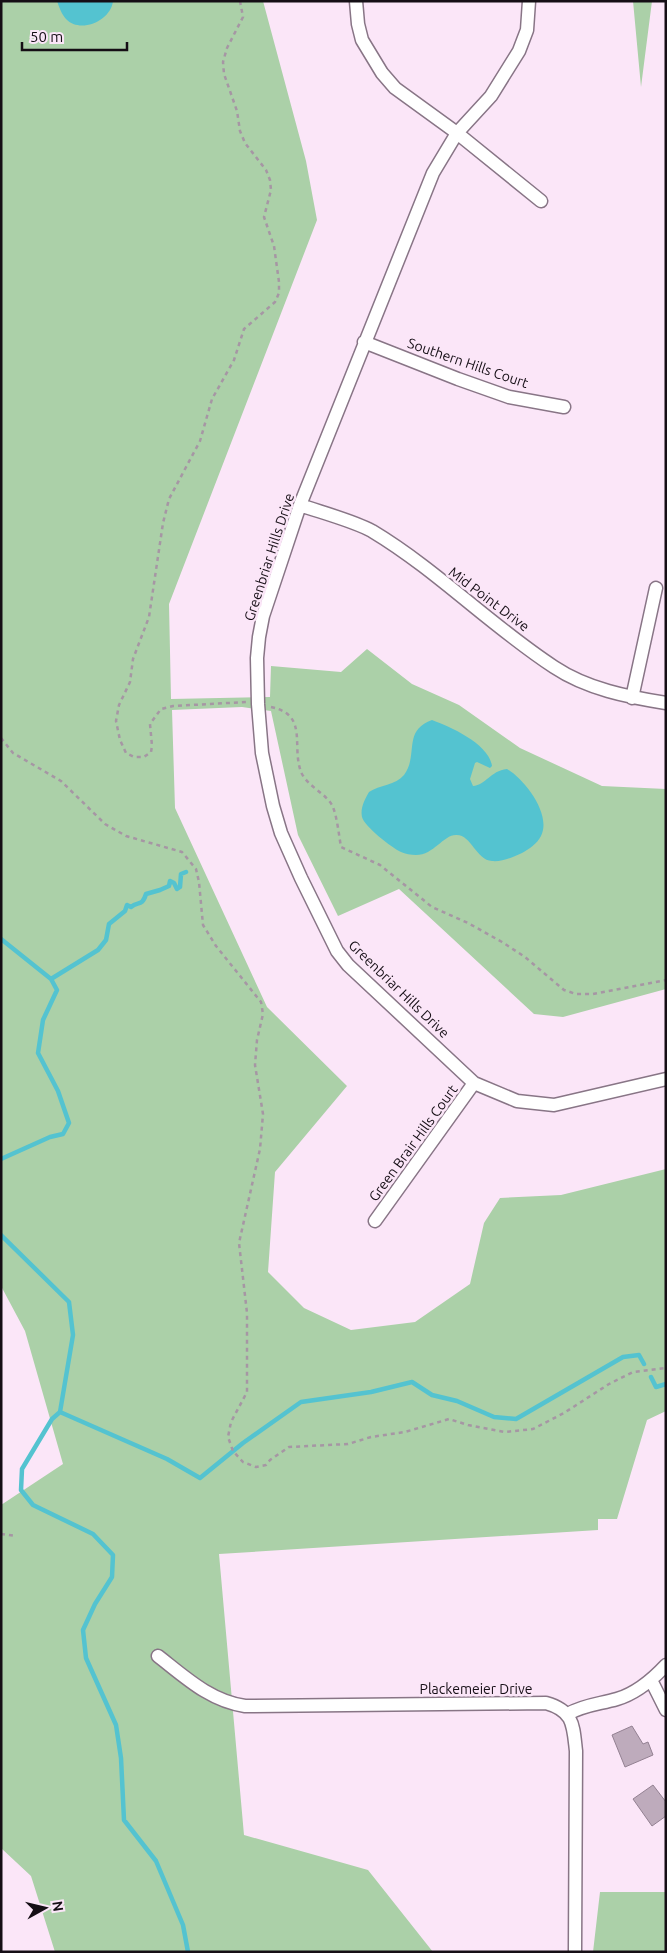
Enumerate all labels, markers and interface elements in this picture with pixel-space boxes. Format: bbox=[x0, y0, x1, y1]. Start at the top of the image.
scale bar bbox=[22, 20, 128, 52]
text: 50 m bbox=[30, 28, 63, 45]
street label: Southern Hills Court bbox=[406, 335, 531, 391]
street label: Greenbriar Hills Drive bbox=[241, 491, 297, 623]
street label: Mid Point Drive bbox=[446, 564, 532, 634]
street label: Greenbriar Hills Drive bbox=[345, 937, 453, 1041]
street label: Green Brair Hills Court bbox=[365, 1081, 461, 1204]
street label: Plackemeier Drive bbox=[420, 1681, 532, 1697]
north arrow bbox=[20, 1883, 70, 1933]
text: N bbox=[49, 1900, 67, 1912]

